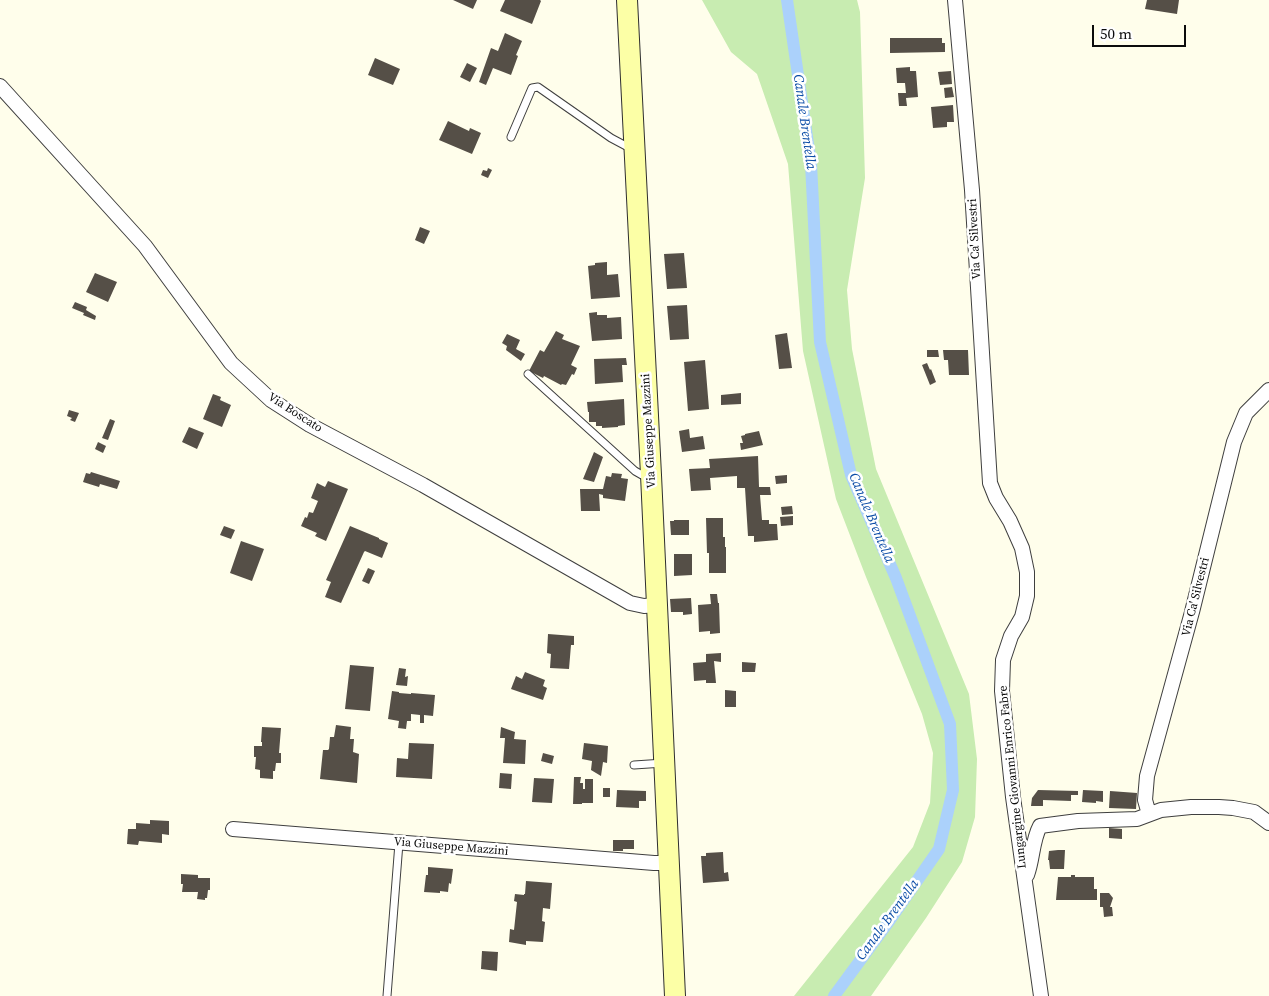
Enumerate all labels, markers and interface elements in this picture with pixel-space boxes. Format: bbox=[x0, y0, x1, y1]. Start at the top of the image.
scale bar bbox=[1094, 15, 1188, 47]
text: 50 m bbox=[1100, 23, 1132, 44]
water label: Canale Brentella bbox=[789, 73, 819, 171]
street label: Via Ca' Silvestri bbox=[966, 198, 984, 280]
street label: Via Giuseppe Mazzini bbox=[639, 373, 659, 489]
street label: Via Boscato bbox=[265, 390, 325, 436]
water label: Canale Brentella bbox=[844, 470, 898, 566]
street label: Via Ca' Silvestri bbox=[1179, 556, 1213, 638]
street label: Lungargine Giovanni Enrico Fabre bbox=[996, 685, 1030, 869]
street label: Via Giuseppe Mazzini bbox=[393, 835, 509, 859]
water label: Canale Brentella bbox=[853, 876, 923, 964]

